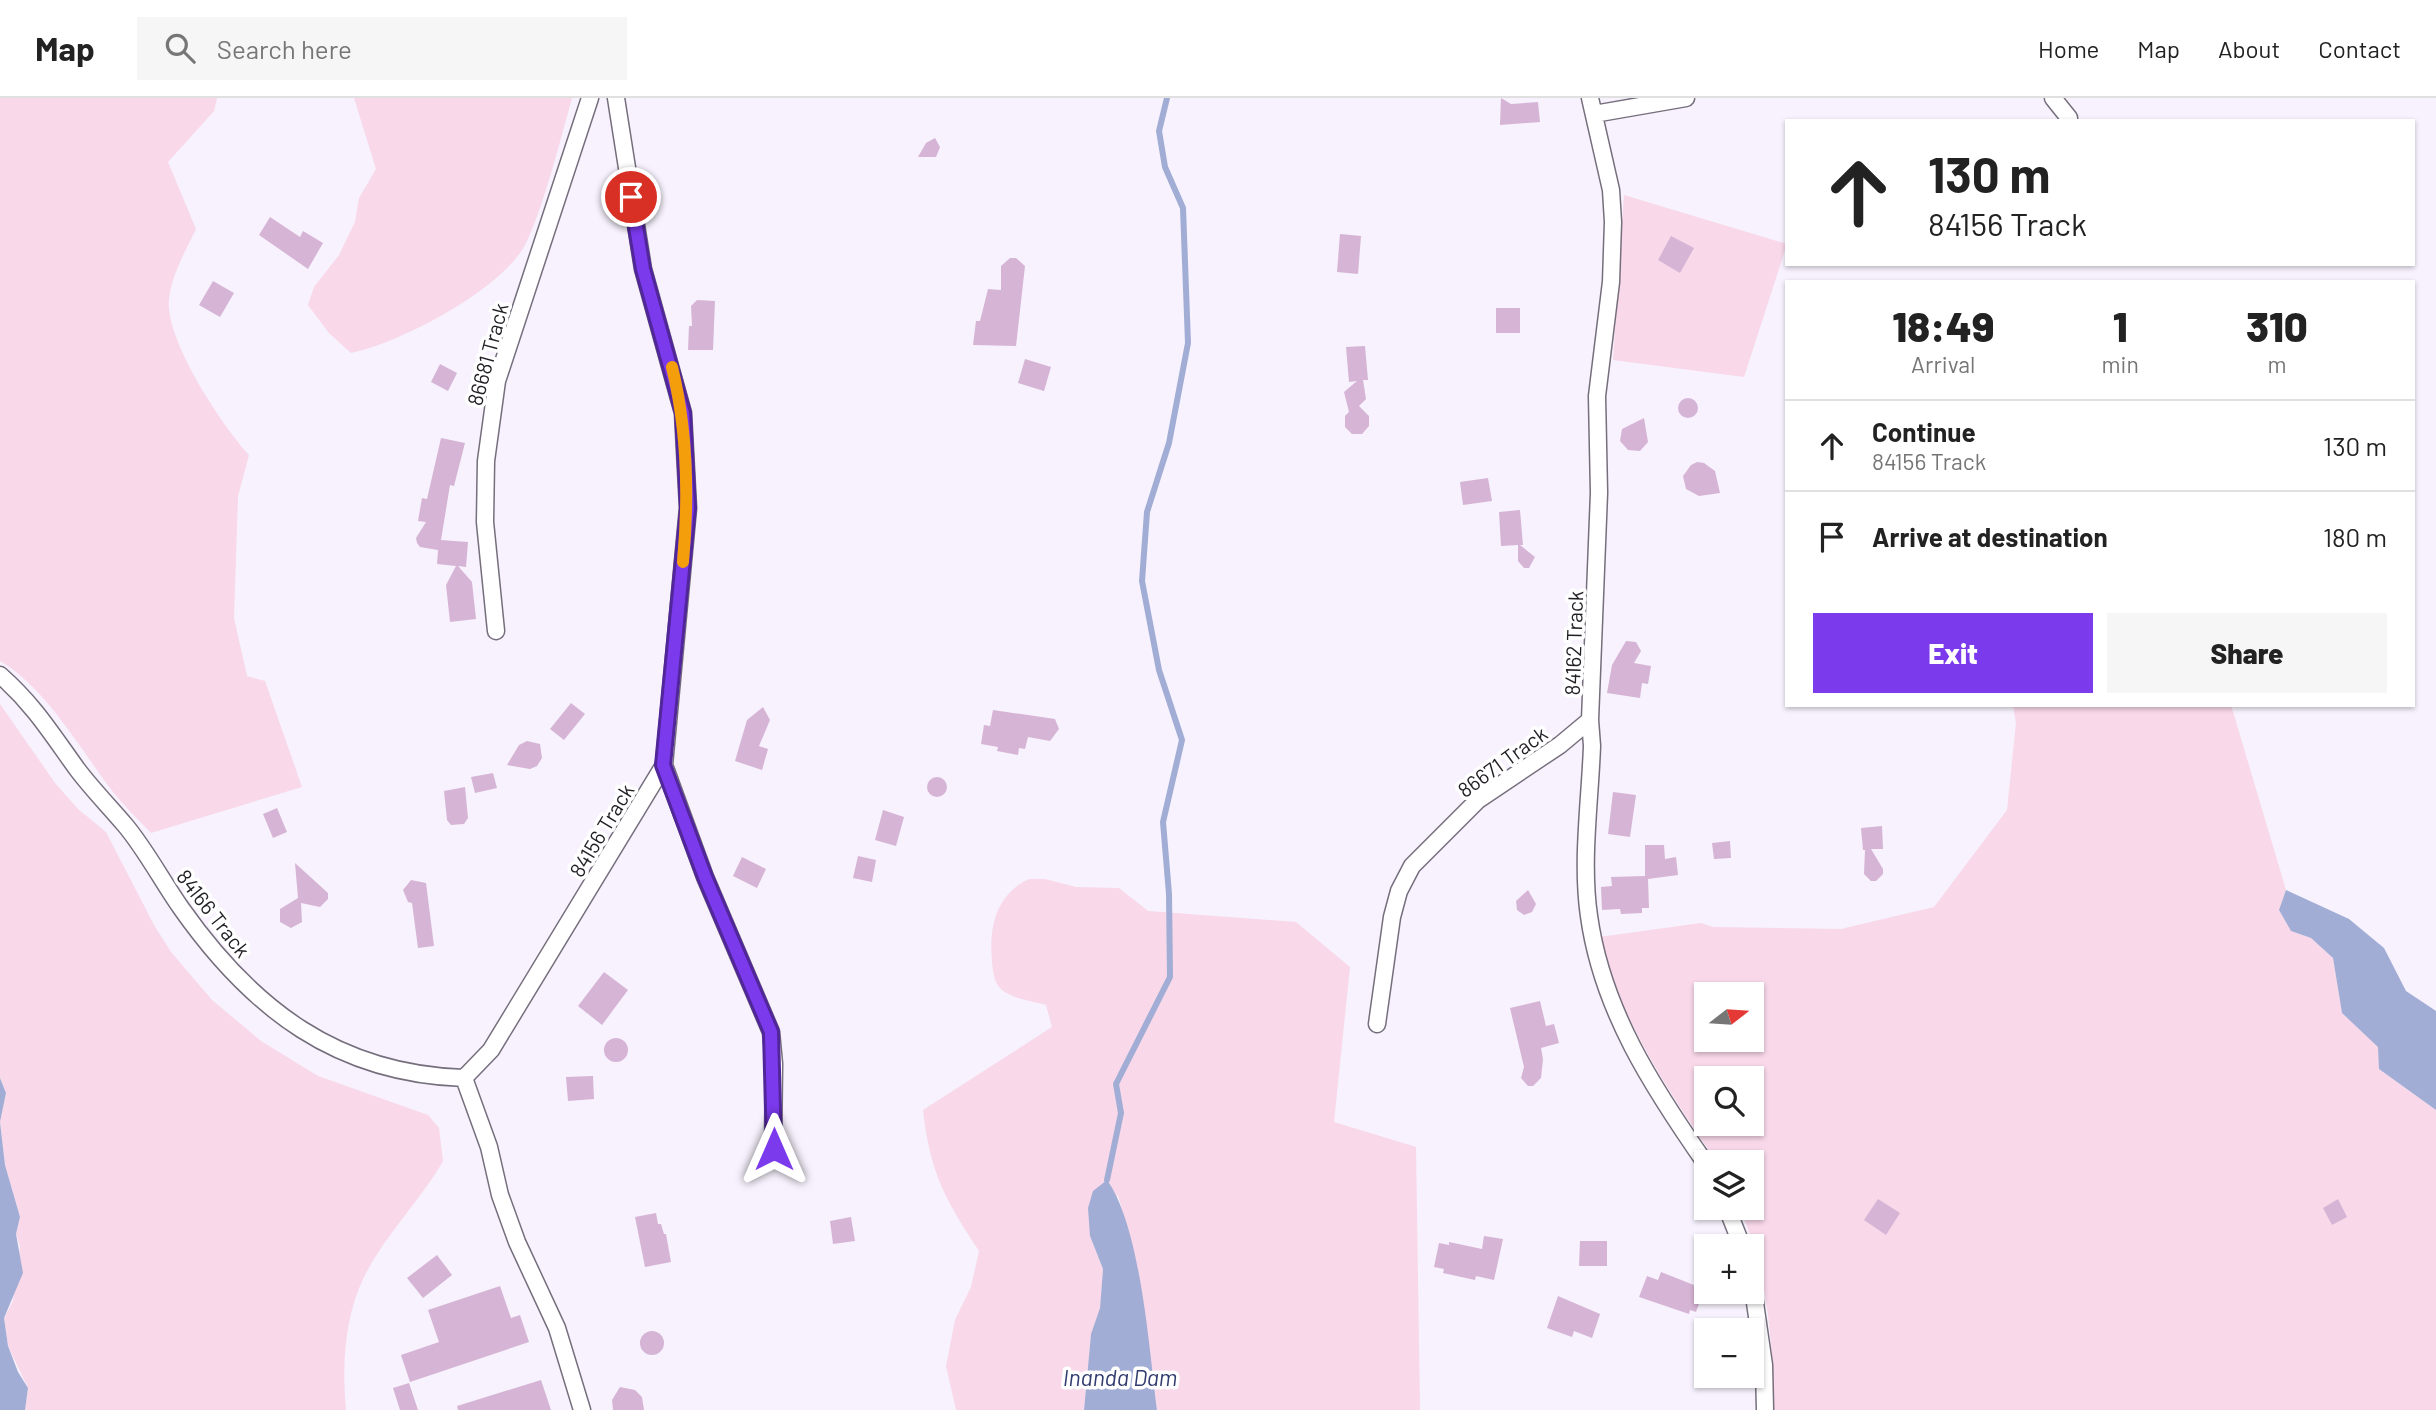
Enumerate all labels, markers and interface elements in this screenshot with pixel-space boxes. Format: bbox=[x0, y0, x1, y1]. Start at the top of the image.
search box bbox=[137, 17, 627, 80]
text: Map bbox=[35, 28, 95, 68]
icon: search bbox=[161, 29, 199, 67]
text: Search here bbox=[217, 33, 352, 64]
text: Home bbox=[2038, 34, 2099, 63]
text: Map bbox=[2137, 34, 2180, 63]
text: About bbox=[2218, 34, 2280, 63]
text: Contact bbox=[2318, 34, 2401, 63]
text: 130 m bbox=[1928, 144, 2050, 203]
icon: ahead bbox=[1813, 147, 1904, 238]
pin bbox=[601, 167, 661, 227]
icon: arrive bbox=[612, 178, 650, 216]
text: 84156 Track bbox=[1928, 204, 2087, 242]
street label: 86681 Track bbox=[461, 300, 513, 408]
text: 18:49 bbox=[1892, 300, 1994, 350]
text: 1 bbox=[2113, 300, 2128, 350]
text: 310 bbox=[2246, 300, 2308, 350]
text: Arrival bbox=[1911, 350, 1975, 378]
text: min bbox=[2102, 350, 2139, 378]
text: m bbox=[2267, 350, 2286, 378]
text: Continue bbox=[1872, 416, 1976, 447]
icon: ahead bbox=[1813, 427, 1851, 465]
text: 130 m bbox=[2323, 430, 2387, 461]
text: 84156 Track bbox=[1872, 447, 1986, 475]
icon: arrive bbox=[1813, 518, 1851, 556]
text: Arrive at destination bbox=[1872, 521, 2108, 552]
text: 180 m bbox=[2323, 521, 2387, 552]
street label: 84162 Track bbox=[1559, 590, 1587, 696]
button: Exit bbox=[1813, 613, 2093, 693]
button: Share bbox=[2107, 613, 2387, 693]
street label: 86671 Track bbox=[1452, 720, 1552, 802]
street label: 84156 Track bbox=[563, 779, 639, 881]
street label: 84166 Track bbox=[172, 864, 256, 962]
north arrow bbox=[1694, 982, 1764, 1052]
map controls bbox=[1694, 982, 1764, 1388]
button: search bbox=[1694, 1066, 1764, 1136]
position arrow bbox=[737, 1112, 811, 1186]
button: layers bbox=[1694, 1150, 1764, 1220]
button: + bbox=[1694, 1234, 1764, 1304]
button: − bbox=[1694, 1318, 1764, 1388]
water label: Inanda Dam bbox=[1063, 1363, 1177, 1391]

